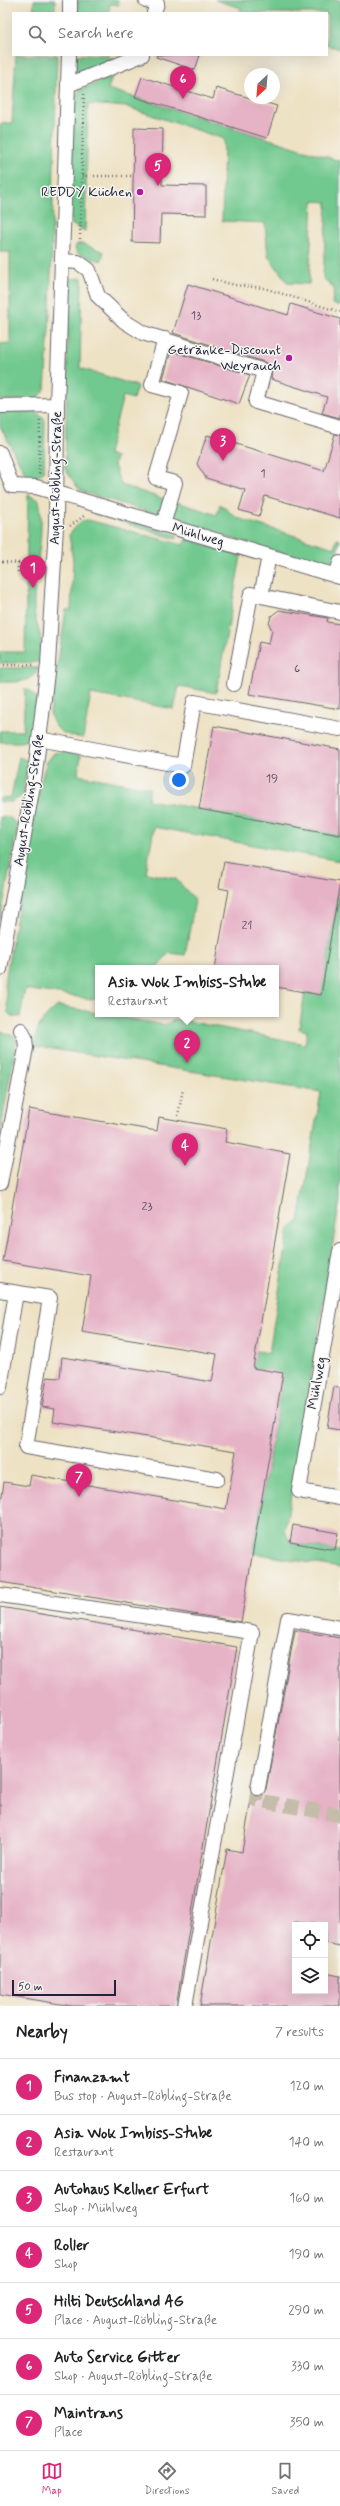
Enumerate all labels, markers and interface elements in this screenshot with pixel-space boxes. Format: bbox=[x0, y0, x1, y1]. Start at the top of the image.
search box bbox=[12, 12, 328, 56]
icon: search bbox=[26, 23, 48, 45]
text: Search here bbox=[58, 24, 134, 44]
pin: 6 bbox=[170, 66, 196, 99]
north arrow bbox=[244, 68, 280, 104]
pin: 5 bbox=[145, 153, 171, 186]
place label: REDDY Küchen bbox=[41, 183, 132, 201]
marker: REDDY Küchen bbox=[135, 187, 145, 197]
house number: 13 bbox=[191, 308, 201, 324]
place label: Getränke-Discount Weyrauch bbox=[168, 341, 281, 375]
marker: Getränke-Discount Weyrauch bbox=[284, 353, 294, 363]
street label: August-Röbling-Straße bbox=[46, 411, 68, 545]
pin: 3 bbox=[210, 428, 236, 461]
house number: 1 bbox=[260, 466, 266, 482]
street label: Mühlweg bbox=[170, 519, 226, 551]
pin: 1 bbox=[20, 555, 46, 588]
house number: 6 bbox=[294, 661, 300, 677]
street label: August-Röbling-Straße bbox=[10, 732, 50, 868]
your location bbox=[169, 770, 189, 790]
house number: 19 bbox=[266, 771, 278, 787]
house number: 21 bbox=[241, 918, 253, 934]
popup bbox=[95, 965, 279, 1017]
text: Asia Wok Imbiss-Stube bbox=[108, 973, 266, 993]
text: Restaurant bbox=[108, 993, 168, 1010]
pin: 2 bbox=[174, 1030, 200, 1063]
pin: 4 bbox=[172, 1133, 198, 1166]
house number: 23 bbox=[142, 1199, 152, 1215]
street label: Mühlweg bbox=[304, 1355, 330, 1411]
pin: 7 bbox=[66, 1464, 92, 1497]
map controls bbox=[292, 1922, 328, 1994]
button: locate bbox=[292, 1922, 328, 1958]
button: layers bbox=[292, 1958, 328, 1994]
scale bar bbox=[12, 1978, 116, 1997]
text: 50 m bbox=[18, 1980, 43, 1994]
text: Nearby bbox=[16, 2021, 68, 2043]
text: 7 results bbox=[275, 2024, 324, 2041]
text: Finanzamt bbox=[54, 2068, 130, 2088]
text: 1 bbox=[26, 2078, 32, 2095]
text: 120 m bbox=[290, 2078, 324, 2095]
text: Bus stop · August-Röbling-Straße bbox=[54, 2088, 232, 2105]
text: Asia Wok Imbiss-Stube bbox=[54, 2124, 212, 2144]
text: 2 bbox=[26, 2134, 32, 2151]
text: 140 m bbox=[289, 2134, 324, 2151]
text: Restaurant bbox=[54, 2144, 114, 2161]
text: Autohaus Kellner Erfurt bbox=[54, 2180, 209, 2200]
text: 3 bbox=[26, 2190, 32, 2207]
text: 160 m bbox=[289, 2190, 324, 2207]
text: Shop · Mühlweg bbox=[54, 2200, 137, 2217]
text: Roller bbox=[54, 2236, 89, 2256]
text: 4 bbox=[25, 2246, 33, 2263]
text: 190 m bbox=[289, 2246, 324, 2263]
text: Shop bbox=[54, 2256, 78, 2273]
text: Hilti Deutschland AG bbox=[54, 2292, 184, 2312]
text: 5 bbox=[25, 2302, 33, 2319]
text: 290 m bbox=[288, 2302, 324, 2319]
text: Place · August-Röbling-Straße bbox=[54, 2312, 217, 2329]
text: Auto Service Gitter bbox=[54, 2348, 180, 2368]
text: 6 bbox=[26, 2358, 32, 2375]
text: 330 m bbox=[291, 2358, 324, 2375]
text: Shop · August-Röbling-Straße bbox=[54, 2368, 212, 2385]
text: Maintrans bbox=[54, 2404, 123, 2424]
text: 7 bbox=[25, 2414, 33, 2431]
text: 350 m bbox=[290, 2414, 324, 2431]
text: Place bbox=[54, 2424, 83, 2441]
tab: Map bbox=[41, 2460, 63, 2498]
tab: Directions bbox=[144, 2460, 190, 2498]
tab: Saved bbox=[271, 2460, 299, 2498]

